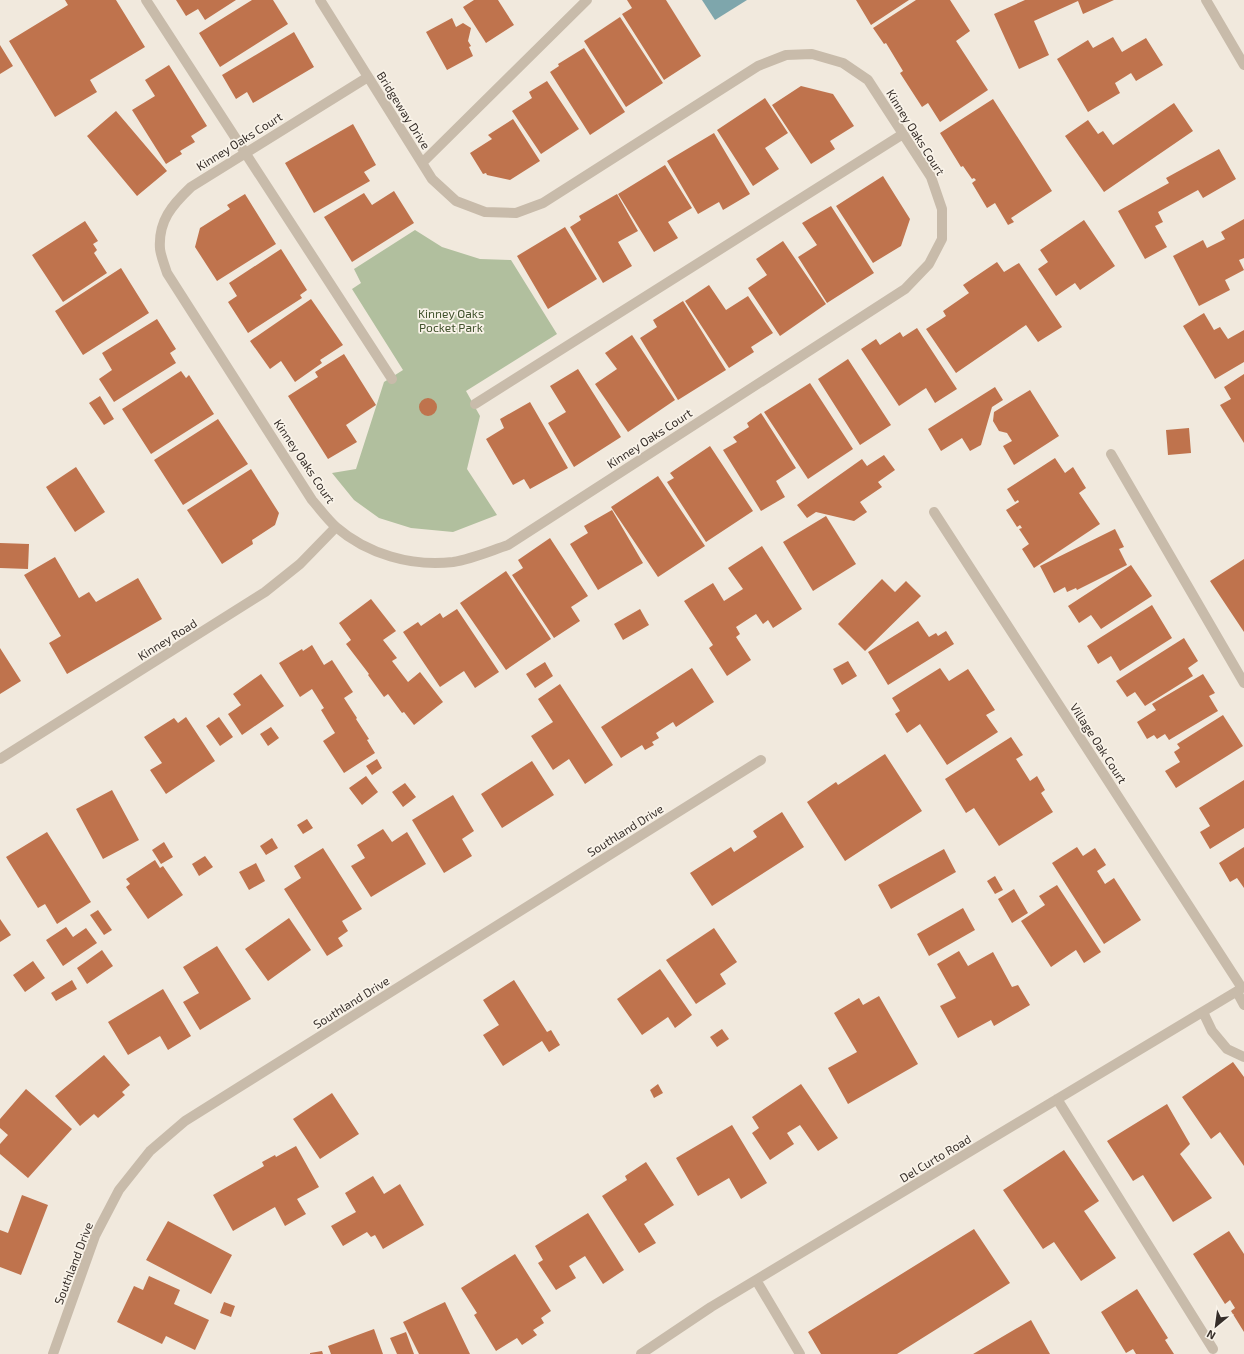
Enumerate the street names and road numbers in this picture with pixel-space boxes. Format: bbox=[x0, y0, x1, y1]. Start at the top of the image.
street label: Bridgeway Drive bbox=[375, 69, 433, 151]
street label: Kinney Oaks Court bbox=[884, 87, 948, 178]
street label: Kinney Oaks Court bbox=[194, 109, 285, 173]
street label: Kinney Oaks Court bbox=[604, 405, 694, 471]
street label: Kinney Oaks Court bbox=[272, 416, 339, 506]
street label: Kinney Road bbox=[135, 615, 199, 663]
street label: Village Oak Court bbox=[1068, 700, 1130, 786]
street label: Southland Drive bbox=[584, 801, 666, 859]
street label: Southland Drive bbox=[310, 973, 392, 1031]
street label: Del Curto Road bbox=[897, 1131, 973, 1185]
street label: Southland Drive bbox=[51, 1220, 95, 1306]

